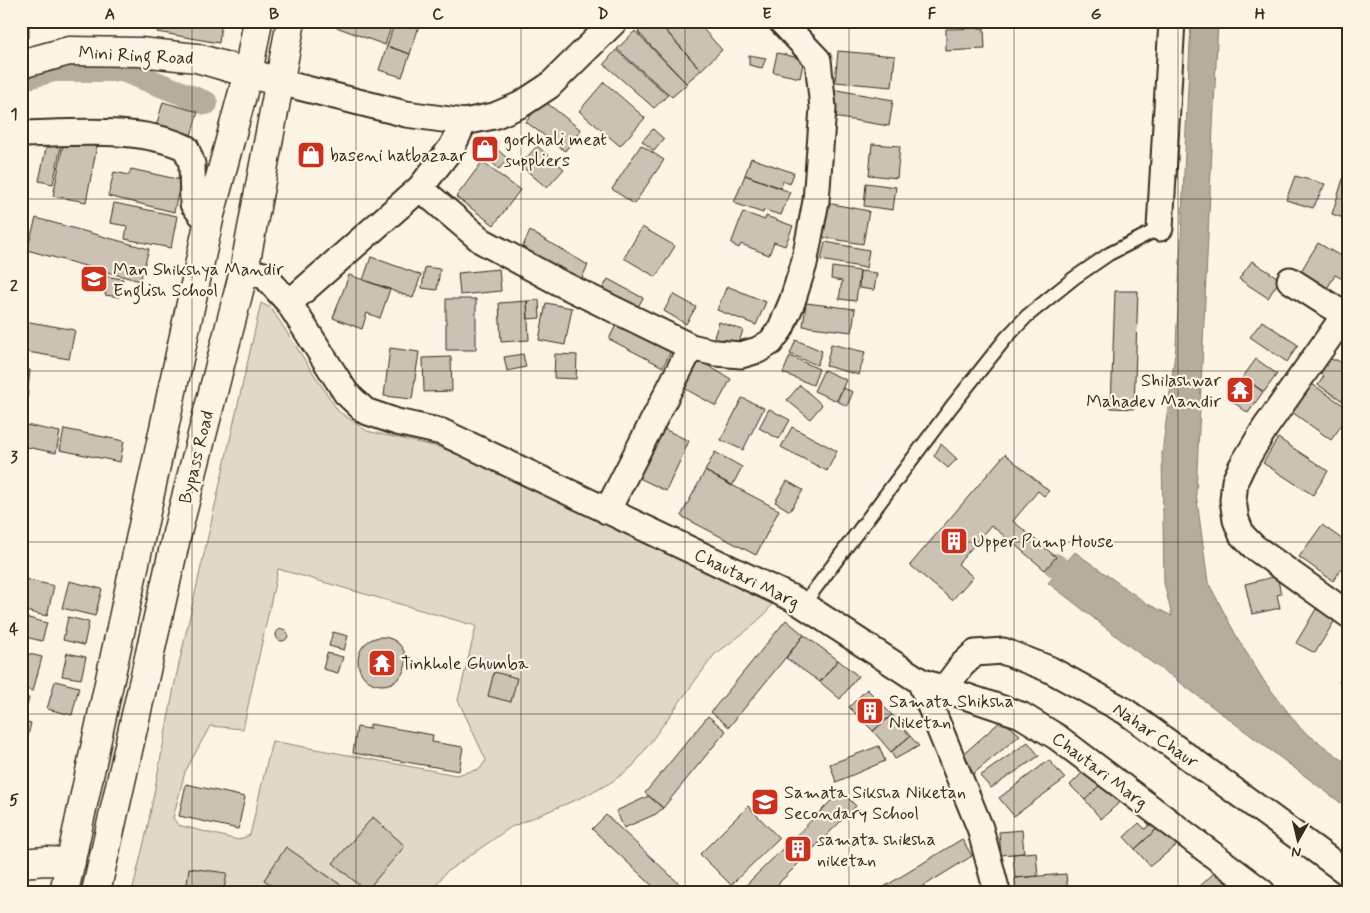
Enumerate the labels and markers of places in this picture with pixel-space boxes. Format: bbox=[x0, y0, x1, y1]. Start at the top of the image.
place label: gorkhali meat suppliers bbox=[504, 128, 607, 173]
shop icon: gorkhali meat suppliers bbox=[470, 134, 500, 164]
shop icon: baseni hatbazaar bbox=[296, 140, 326, 170]
place label: baseni hatbazaar bbox=[330, 144, 467, 168]
place label: Man Shikshya Mandir English School bbox=[113, 258, 284, 305]
school or university icon: Man Shikshya Mandir English School bbox=[79, 264, 109, 294]
place label: Shilashwar Mahadev Mandir bbox=[1086, 369, 1222, 414]
temple icon: Shilashwar Mahadev Mandir bbox=[1225, 375, 1255, 405]
building icon: Upper Pump House bbox=[939, 526, 969, 556]
place label: Upper Pump House bbox=[973, 530, 1114, 554]
temple icon: Tinkhole Ghumba bbox=[367, 648, 397, 678]
place label: Tinkhole Ghumba bbox=[401, 652, 529, 676]
place label: Samata Shiksha Niketan bbox=[889, 690, 1014, 735]
building icon: Samata Shiksha Niketan bbox=[855, 696, 885, 726]
place label: Samata Siksha Niketan Secondary School bbox=[784, 781, 966, 826]
school or university icon: Samata Siksha Niketan Secondary School bbox=[750, 787, 780, 817]
place label: samata shiksha niketan bbox=[817, 828, 936, 873]
building icon: samata shiksha niketan bbox=[783, 834, 813, 864]

